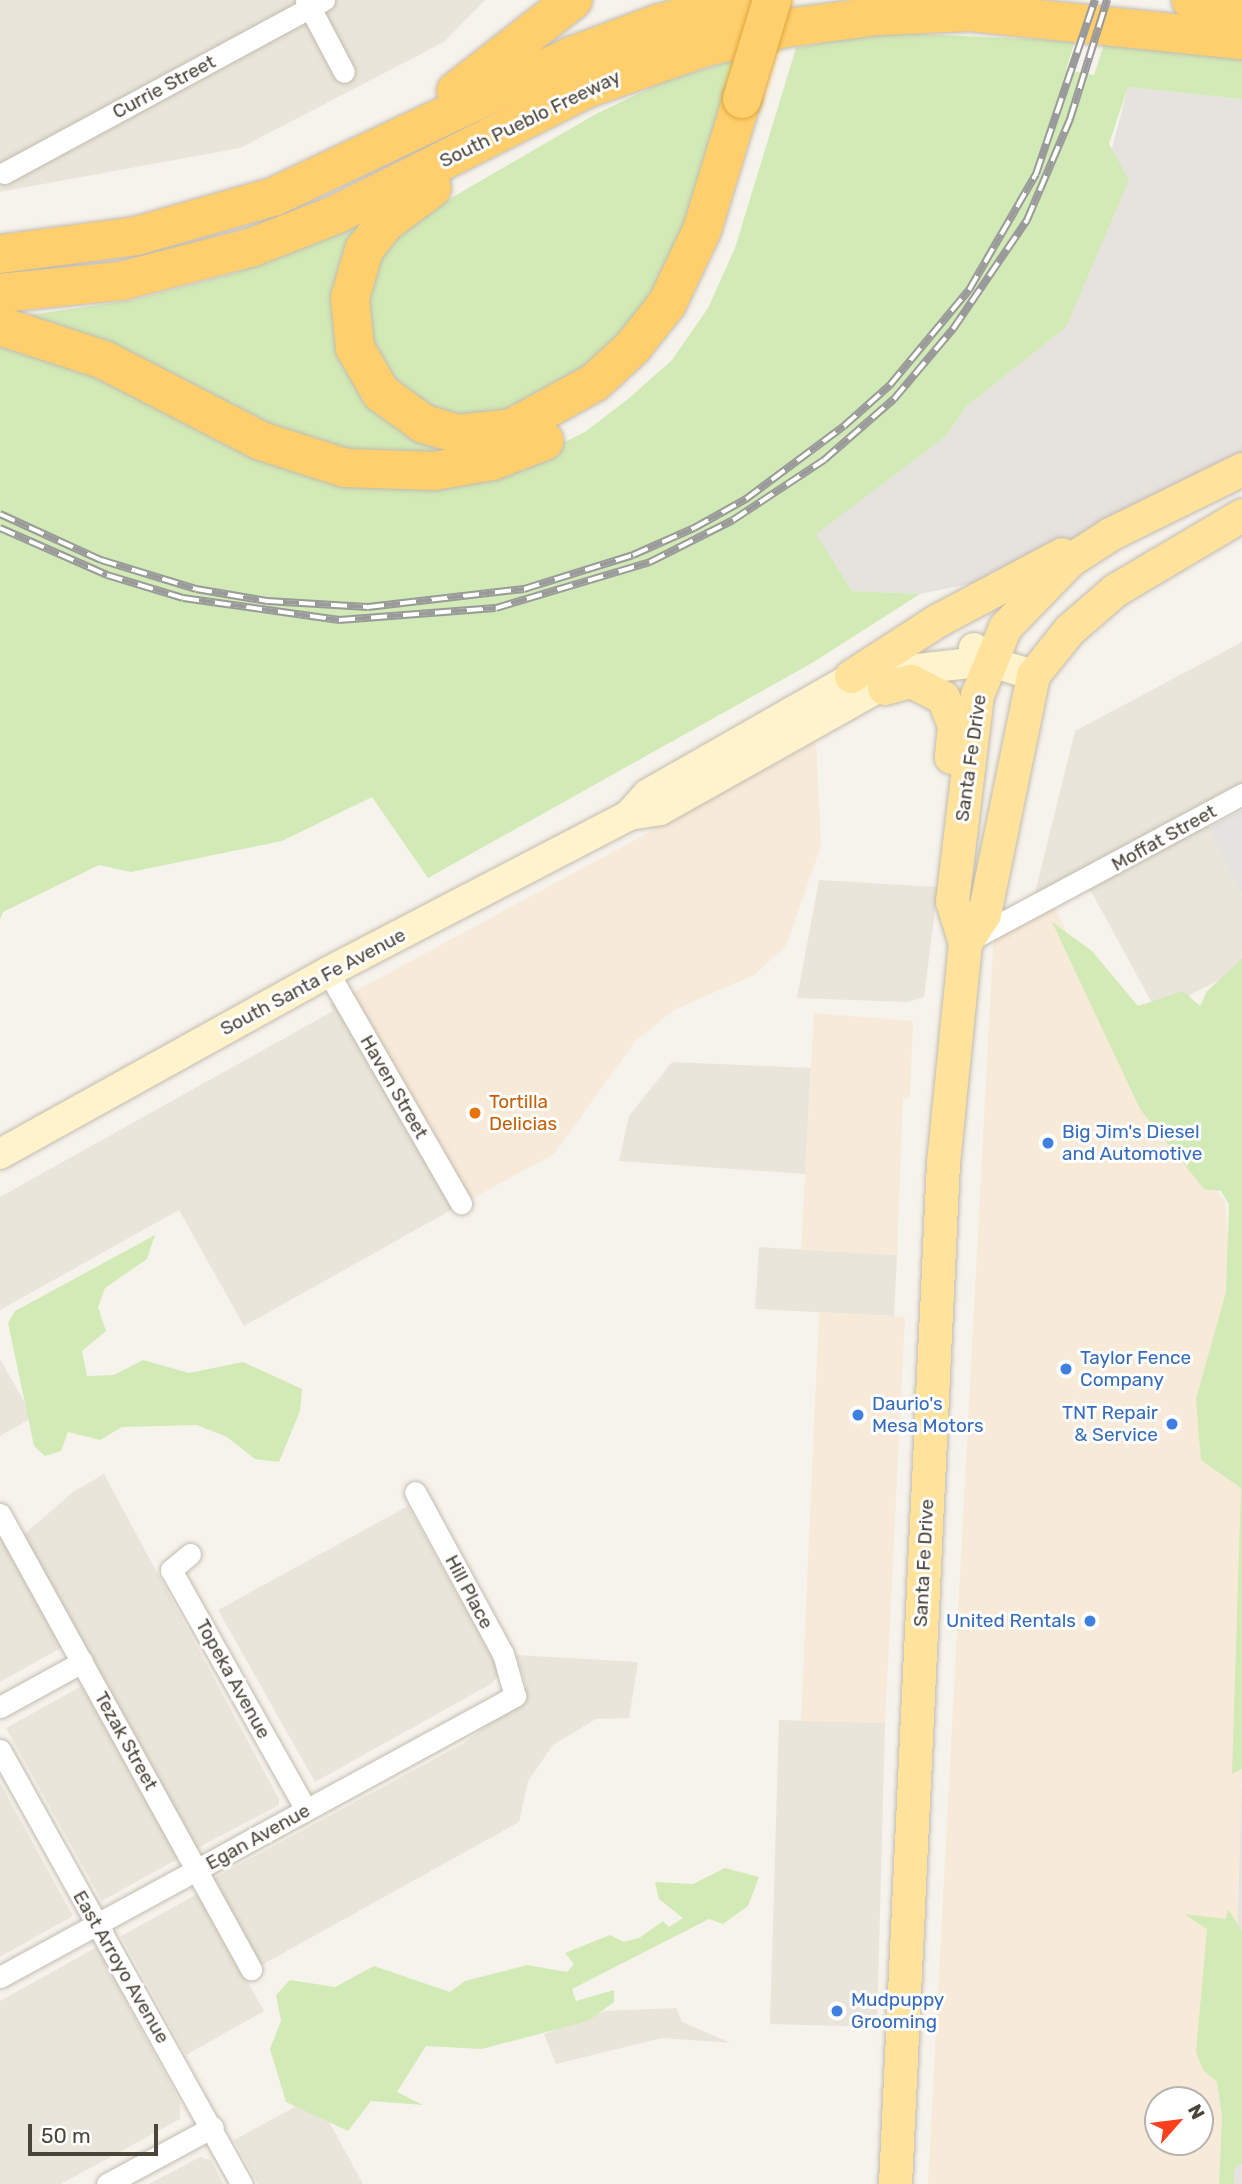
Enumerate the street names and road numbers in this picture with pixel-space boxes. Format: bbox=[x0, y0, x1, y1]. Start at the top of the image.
street label: Currie Street bbox=[109, 50, 219, 124]
street label: South Pueblo Freeway bbox=[436, 65, 624, 173]
street label: Santa Fe Drive bbox=[951, 693, 991, 823]
street label: Moffat Street bbox=[1108, 800, 1220, 876]
street label: South Santa Fe Avenue bbox=[216, 923, 410, 1041]
street label: Haven Street bbox=[355, 1031, 433, 1143]
street label: Santa Fe Drive bbox=[909, 1498, 939, 1628]
street label: Hill Place bbox=[440, 1551, 498, 1633]
street label: Topeka Avenue bbox=[191, 1615, 275, 1743]
street label: Tezak Street bbox=[90, 1688, 162, 1794]
street label: Egan Avenue bbox=[202, 1799, 314, 1875]
street label: East Arroyo Avenue bbox=[68, 1886, 174, 2048]

